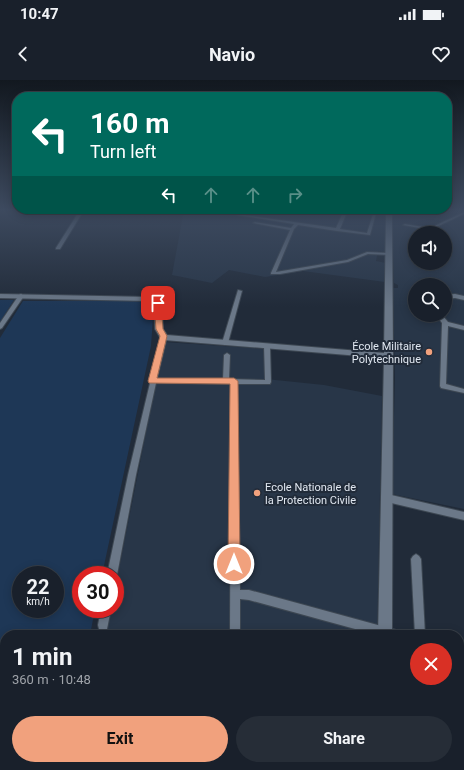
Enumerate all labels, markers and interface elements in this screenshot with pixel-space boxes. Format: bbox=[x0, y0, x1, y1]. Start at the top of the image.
text: 10:47 bbox=[20, 5, 59, 23]
icon: back bbox=[12, 43, 34, 65]
icon: heart bbox=[430, 43, 452, 65]
text: Navio bbox=[209, 44, 255, 65]
text: 160 m bbox=[90, 107, 169, 140]
icon: left bbox=[24, 108, 76, 160]
text: Turn left bbox=[90, 141, 156, 162]
icon: left bbox=[158, 184, 180, 206]
icon: ahead bbox=[200, 184, 222, 206]
icon: ahead bbox=[242, 184, 264, 206]
icon: right bbox=[284, 184, 306, 206]
map controls bbox=[408, 226, 452, 322]
button: sound bbox=[408, 226, 452, 270]
button: search bbox=[408, 278, 452, 322]
pin bbox=[141, 286, 175, 320]
icon: arrive bbox=[147, 292, 169, 314]
place label: École Militaire Polytechnique bbox=[352, 340, 421, 366]
marker: École Militaire Polytechnique bbox=[424, 347, 434, 357]
place label: Ecole Nationale de la Protection Civile bbox=[265, 481, 356, 507]
marker: Ecole Nationale de la Protection Civile bbox=[252, 488, 262, 498]
position arrow bbox=[213, 543, 255, 585]
speed limit sign: 30 bbox=[72, 566, 124, 618]
text: 22 bbox=[27, 575, 49, 599]
text: km/h bbox=[26, 596, 50, 607]
text: 1 min bbox=[12, 643, 72, 671]
button: close bbox=[410, 643, 452, 685]
text: 360 m · 10:48 bbox=[12, 672, 91, 687]
button: Exit bbox=[12, 716, 228, 762]
button: Share bbox=[236, 716, 452, 762]

